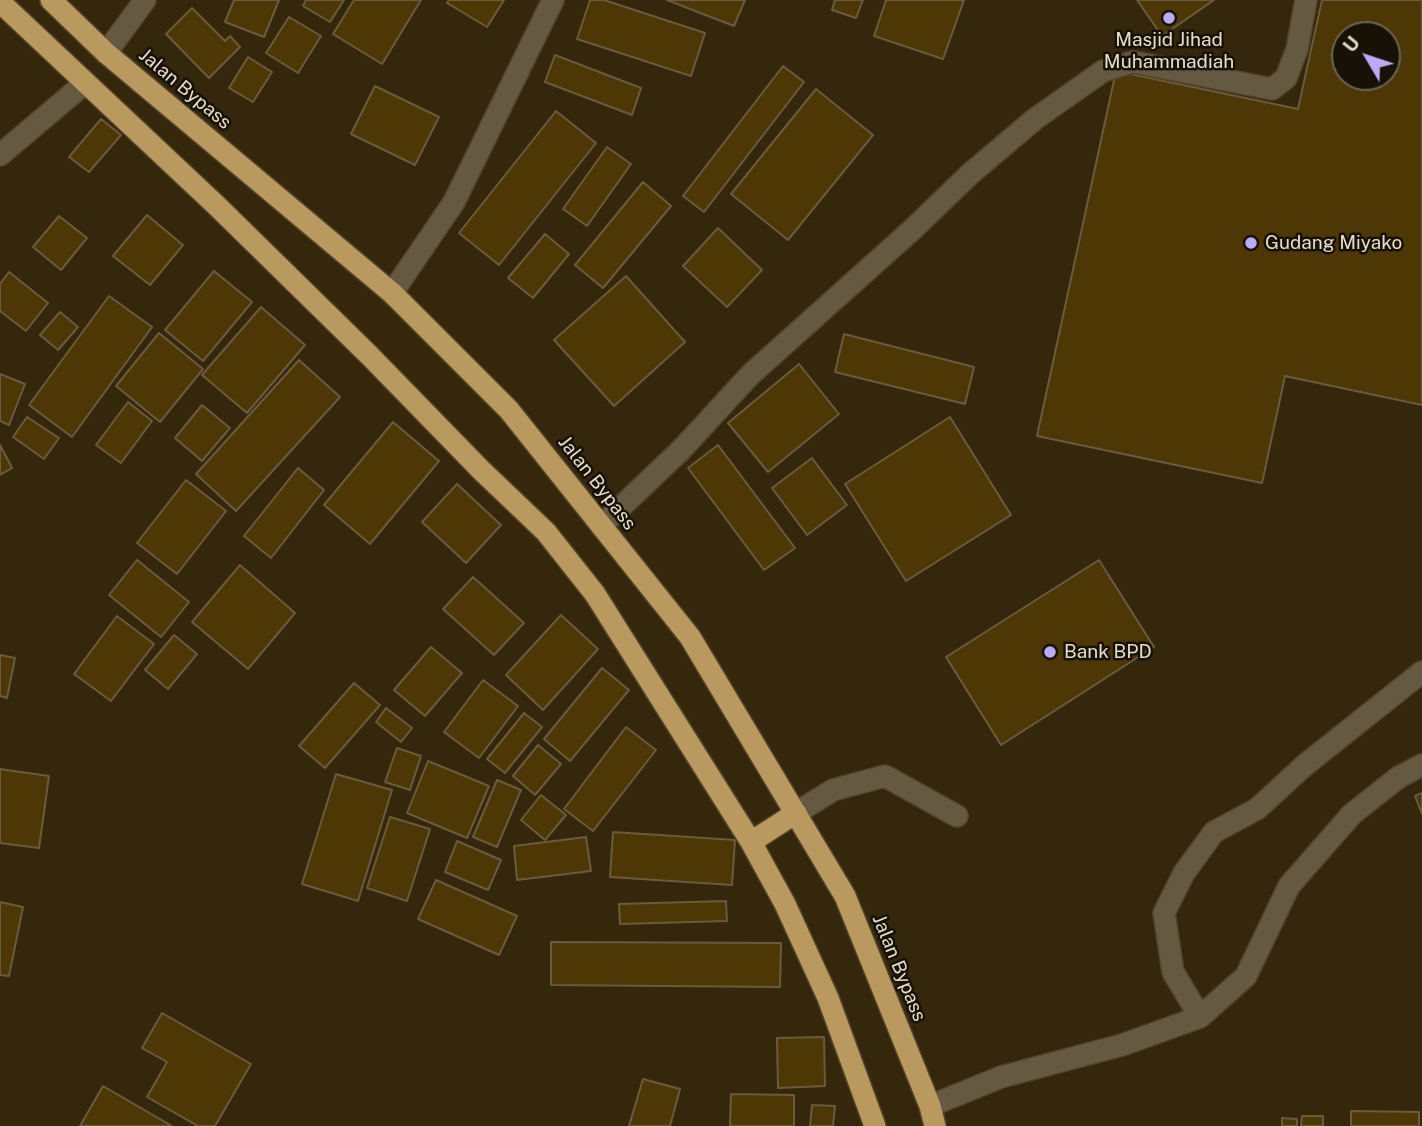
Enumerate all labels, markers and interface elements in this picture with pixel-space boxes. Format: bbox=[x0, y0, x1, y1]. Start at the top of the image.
marker: Masjid Jihad Muhammadiah bbox=[1161, 10, 1177, 26]
north arrow bbox=[1331, 21, 1401, 91]
place label: Masjid Jihad Muhammadiah bbox=[1104, 29, 1234, 73]
text: U bbox=[1338, 32, 1364, 56]
street label: Jalan Bypass bbox=[134, 44, 236, 134]
place label: Gudang Miyako bbox=[1265, 232, 1402, 254]
marker: Gudang Miyako bbox=[1243, 235, 1259, 251]
street label: Jalan Bypass bbox=[553, 431, 641, 535]
place label: Bank BPD bbox=[1064, 641, 1152, 663]
marker: Bank BPD bbox=[1042, 644, 1058, 660]
street label: Jalan Bypass bbox=[867, 911, 931, 1025]

